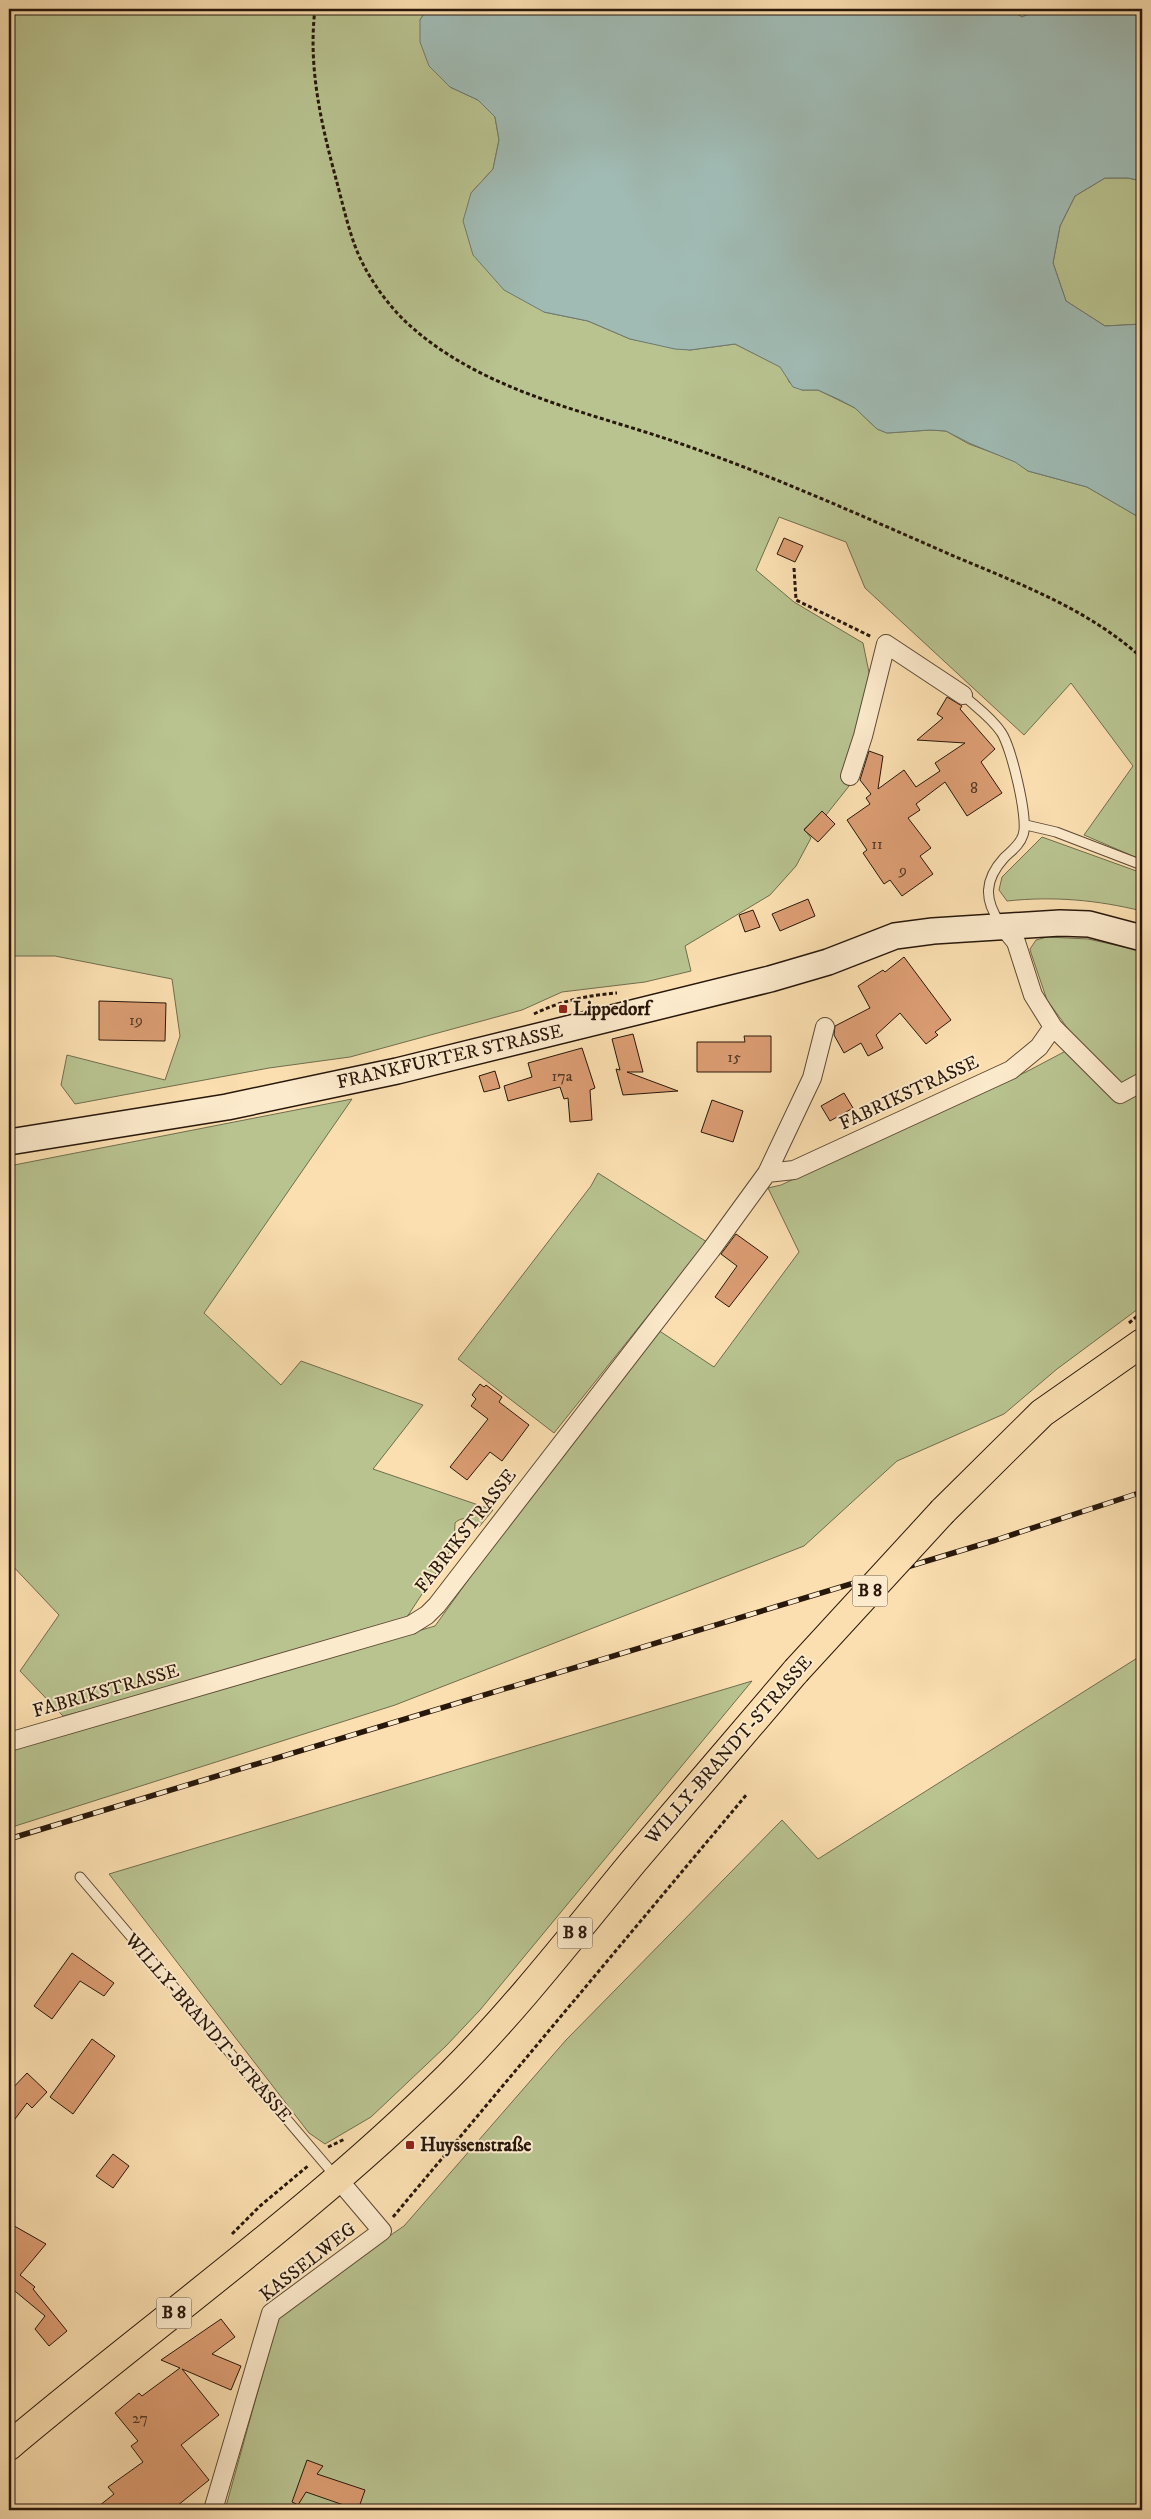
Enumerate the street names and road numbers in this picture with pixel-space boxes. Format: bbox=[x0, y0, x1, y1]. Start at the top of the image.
street label: FRANKFURTER STRASSE bbox=[335, 1020, 565, 1094]
street label: FABRIKSTRASSE bbox=[836, 1051, 982, 1135]
street label: FABRIKSTRASSE bbox=[410, 1464, 522, 1598]
road number: B 8 bbox=[852, 1575, 888, 1606]
street label: WILLY-BRANDT-STRASSE bbox=[640, 1651, 817, 1850]
street label: FABRIKSTRASSE bbox=[30, 1659, 182, 1723]
road number: B 8 bbox=[558, 1918, 592, 1949]
street label: WILLY-BRANDT-STRASSE bbox=[119, 1928, 296, 2127]
street label: KASSELWEG bbox=[255, 2217, 361, 2307]
road number: B 8 bbox=[156, 2298, 192, 2328]

